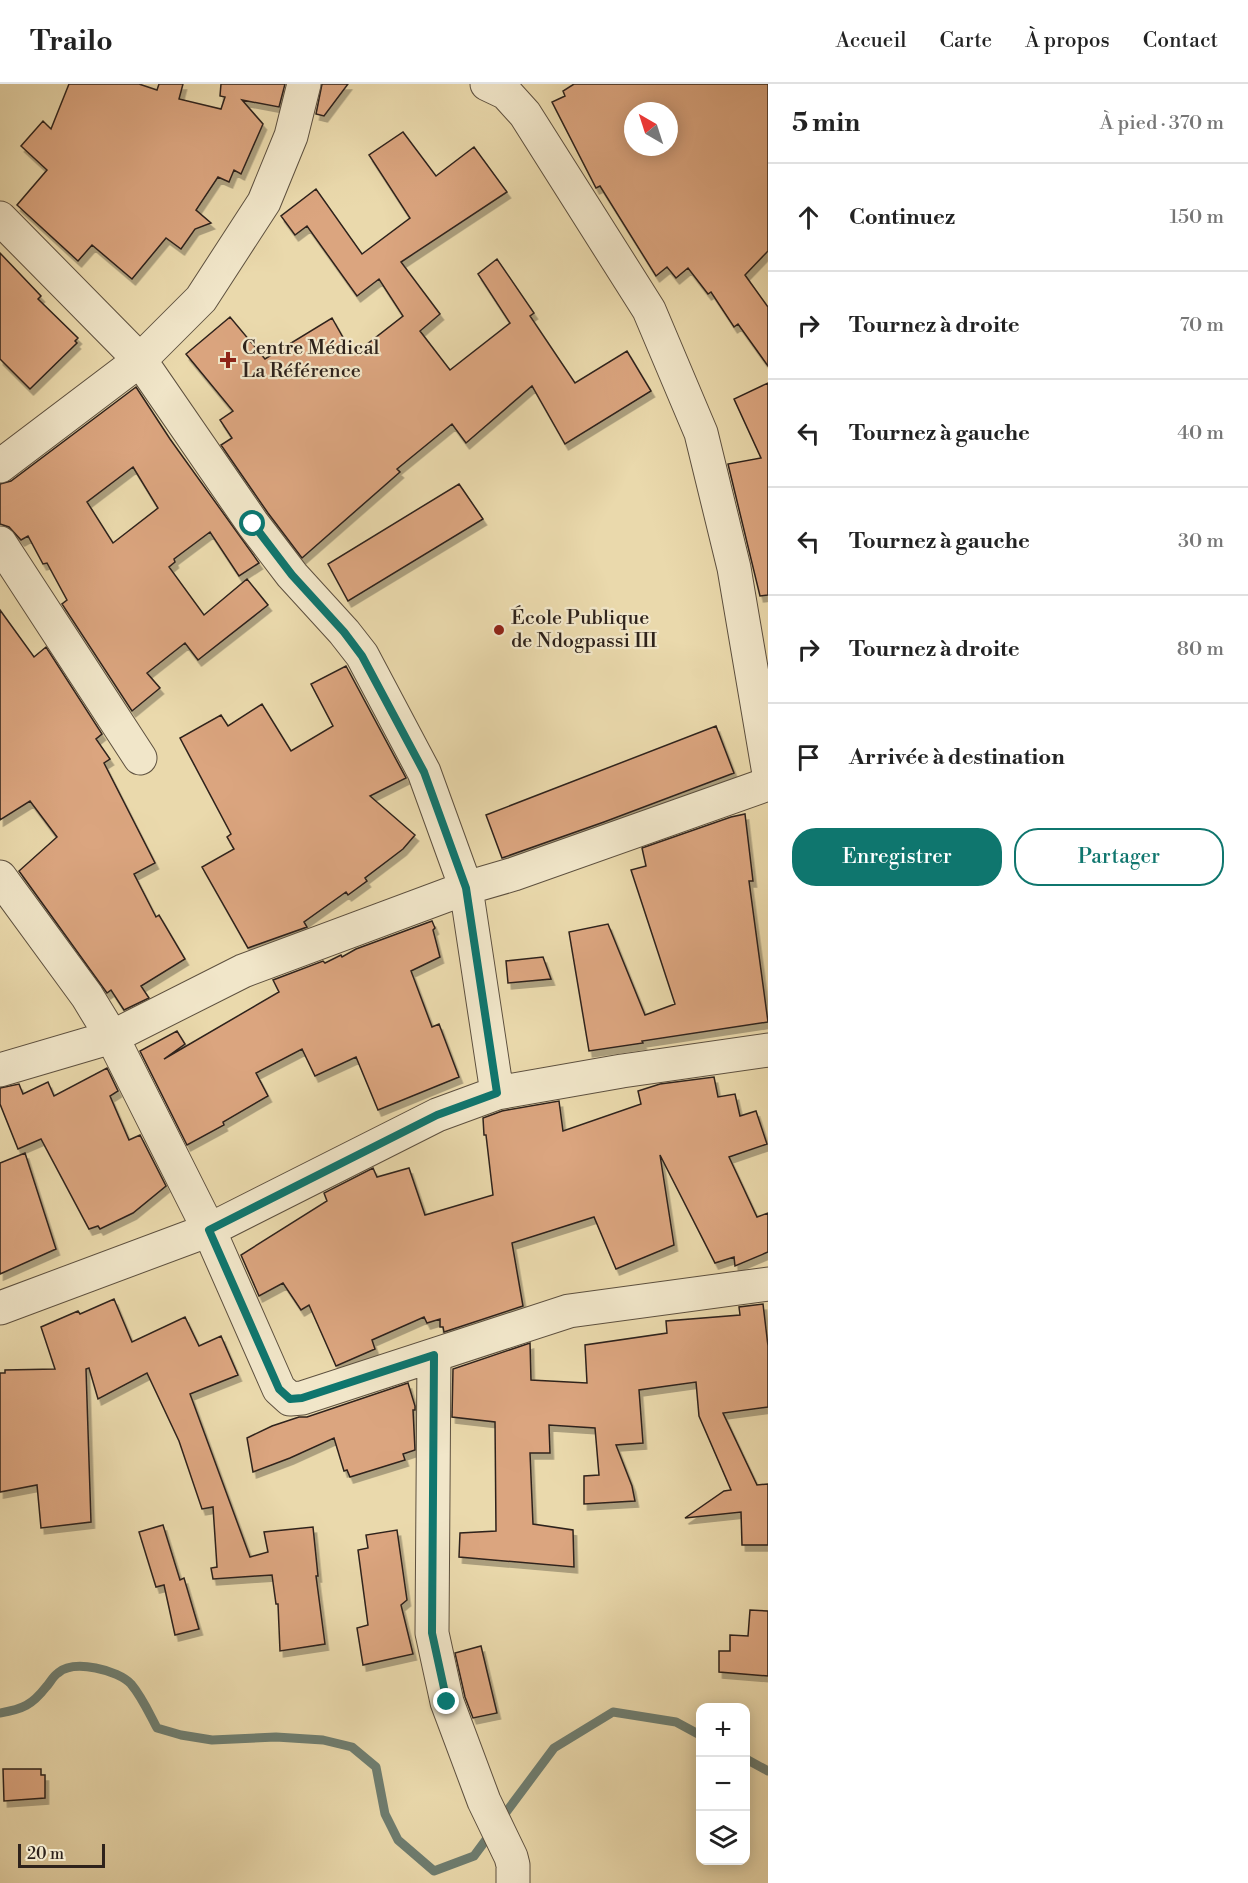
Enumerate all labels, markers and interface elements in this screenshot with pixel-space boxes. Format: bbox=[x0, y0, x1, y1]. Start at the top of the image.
text: Trailo bbox=[30, 24, 113, 59]
text: Accueil bbox=[836, 28, 907, 54]
text: Carte bbox=[940, 28, 992, 54]
text: À propos bbox=[1025, 28, 1110, 54]
text: Contact bbox=[1143, 28, 1218, 54]
north arrow bbox=[624, 102, 678, 156]
text: 5 min bbox=[792, 107, 860, 139]
text: À pied · 370 m bbox=[1100, 111, 1224, 136]
icon: ahead bbox=[792, 201, 825, 234]
text: Continuez bbox=[849, 204, 955, 231]
text: 150 m bbox=[1169, 205, 1224, 230]
icon: right bbox=[792, 309, 825, 342]
text: Tournez à droite bbox=[849, 312, 1020, 339]
text: 70 m bbox=[1180, 313, 1224, 338]
place label: Centre Médical La Référence bbox=[242, 336, 379, 384]
marker: Centre Médical La Référence bbox=[219, 351, 237, 369]
icon: left bbox=[792, 417, 825, 450]
text: Tournez à gauche bbox=[849, 420, 1030, 447]
text: 40 m bbox=[1177, 421, 1224, 446]
route start bbox=[239, 510, 265, 536]
icon: left bbox=[792, 525, 825, 558]
text: Tournez à gauche bbox=[849, 528, 1030, 555]
text: 30 m bbox=[1178, 529, 1224, 554]
place label: École Publique de Ndogpassi III bbox=[511, 605, 657, 654]
marker: École Publique de Ndogpassi III bbox=[492, 623, 506, 637]
icon: right bbox=[792, 633, 825, 666]
text: Tournez à droite bbox=[849, 636, 1020, 663]
text: 80 m bbox=[1177, 637, 1224, 662]
icon: arrive bbox=[792, 741, 825, 774]
text: Arrivée à destination bbox=[849, 744, 1065, 771]
button: Enregistrer bbox=[792, 828, 1002, 886]
button: Partager bbox=[1014, 828, 1224, 886]
route end bbox=[433, 1688, 459, 1714]
map controls bbox=[696, 1703, 750, 1865]
button: + bbox=[696, 1703, 750, 1757]
button: − bbox=[696, 1757, 750, 1811]
button: layers bbox=[696, 1811, 750, 1865]
scale bar bbox=[18, 1841, 105, 1868]
text: 20 m bbox=[27, 1844, 64, 1864]

